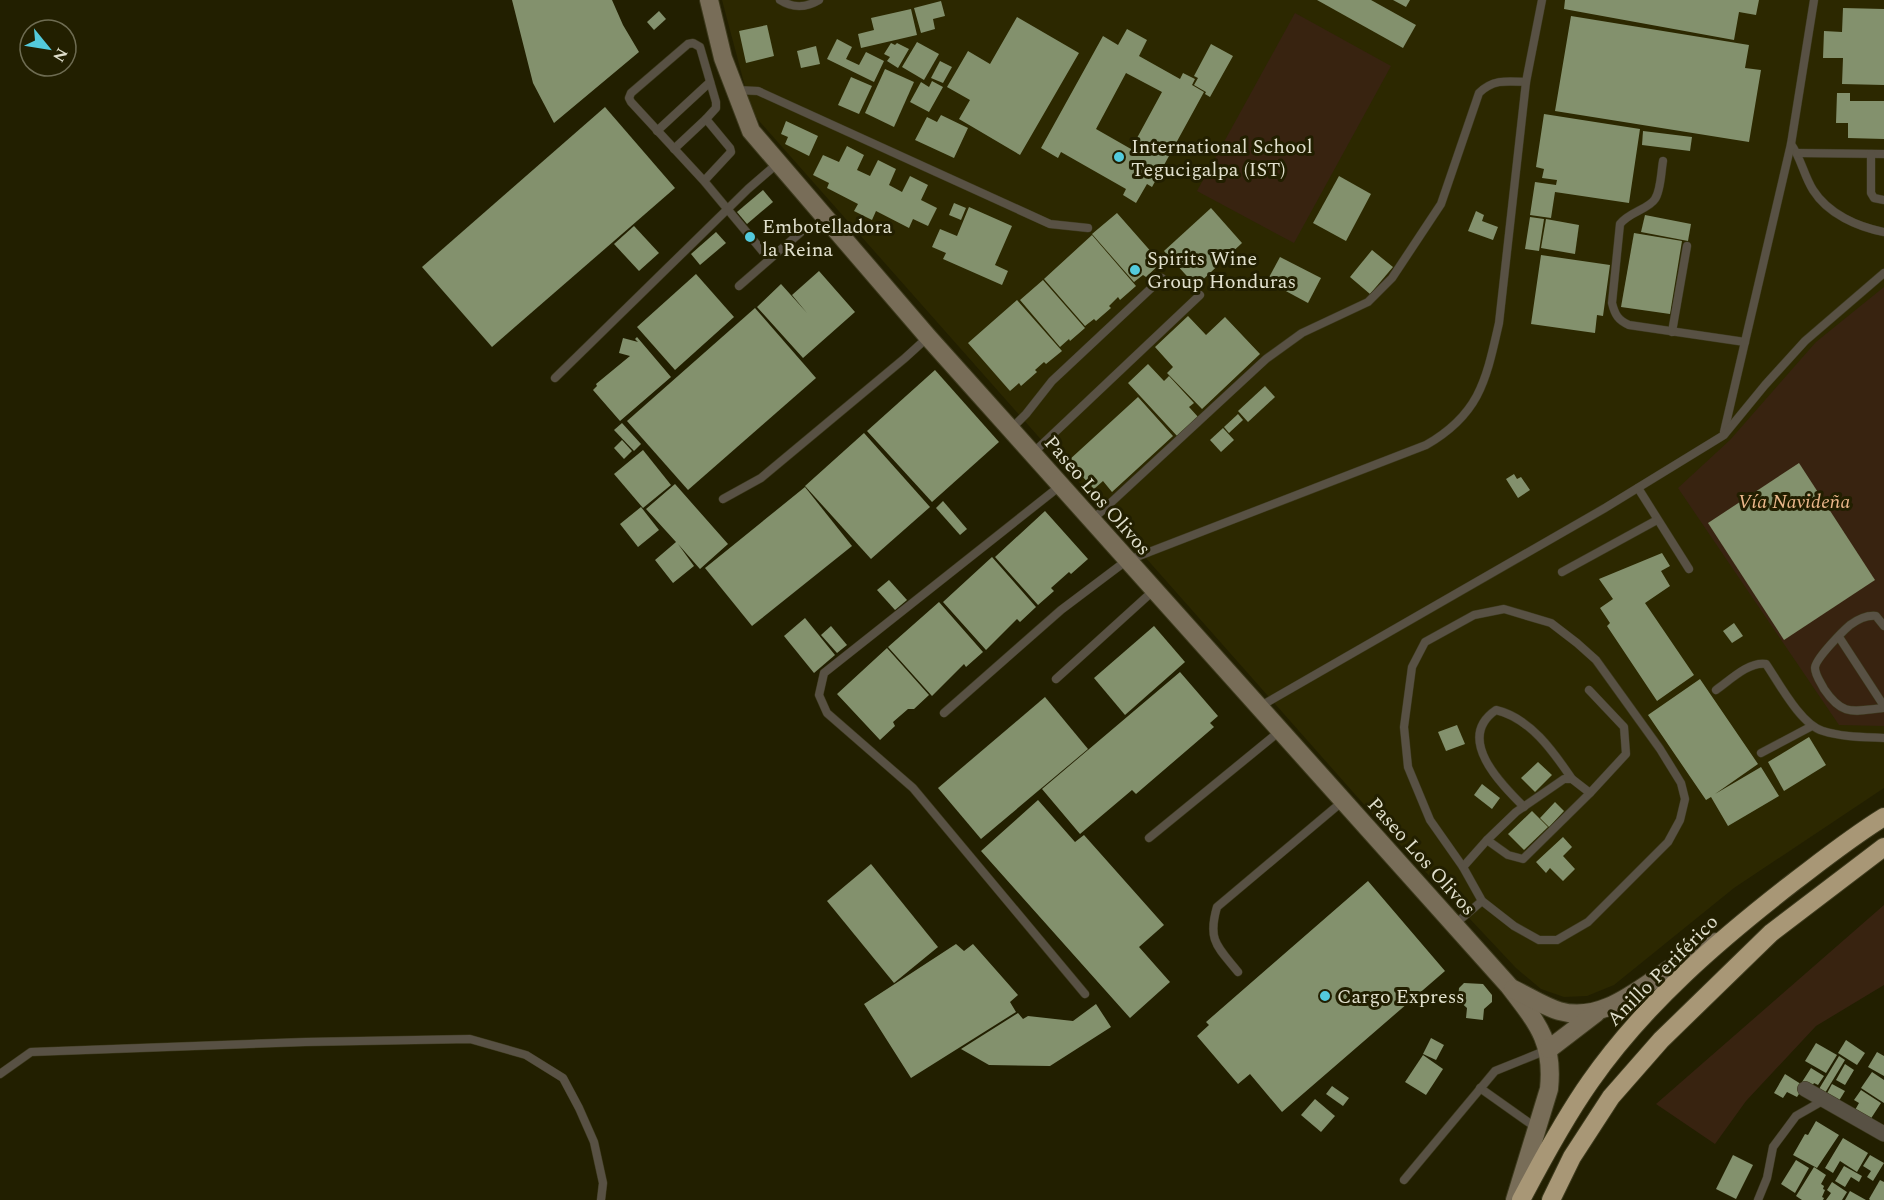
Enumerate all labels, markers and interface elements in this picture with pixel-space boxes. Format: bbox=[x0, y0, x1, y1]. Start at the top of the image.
north arrow bbox=[18, 18, 78, 78]
text: N bbox=[46, 43, 74, 67]
place label: International School Tegucigalpa (IST) bbox=[1131, 132, 1313, 185]
marker: International School Tegucigalpa (IST) bbox=[1112, 150, 1126, 164]
place label: Embotelladora la Reina bbox=[762, 212, 893, 265]
marker: Embotelladora la Reina bbox=[743, 230, 757, 244]
place label: Spirits Wine Group Honduras bbox=[1147, 244, 1296, 297]
marker: Spirits Wine Group Honduras bbox=[1128, 263, 1142, 277]
street label: Paseo Los Olivos bbox=[1036, 429, 1158, 562]
park label: Vía Navideña bbox=[1738, 487, 1850, 517]
street label: Paseo Los Olivos bbox=[1360, 791, 1483, 923]
street label: Anillo Periférico bbox=[1600, 908, 1726, 1034]
place label: Cargo Express bbox=[1337, 982, 1465, 1012]
marker: Cargo Express bbox=[1318, 989, 1332, 1003]

